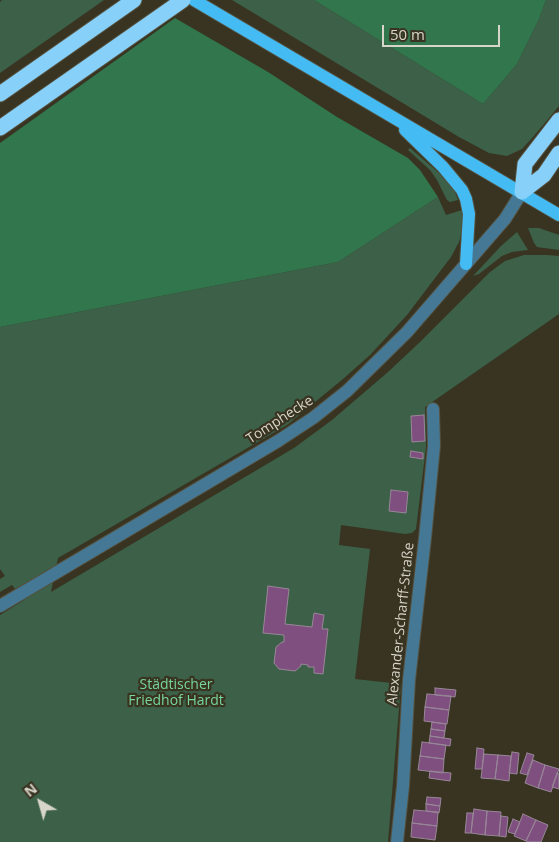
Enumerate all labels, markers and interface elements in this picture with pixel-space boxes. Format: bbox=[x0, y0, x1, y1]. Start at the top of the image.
scale bar bbox=[384, 15, 502, 47]
text: 50 m bbox=[390, 24, 425, 44]
street label: Tomphecke bbox=[244, 392, 316, 448]
street label: Alexander-Scharff-Straße bbox=[384, 542, 418, 706]
park label: Städtischer Friedhof Hardt bbox=[128, 677, 224, 710]
north arrow bbox=[15, 777, 65, 827]
text: N bbox=[20, 779, 41, 801]

